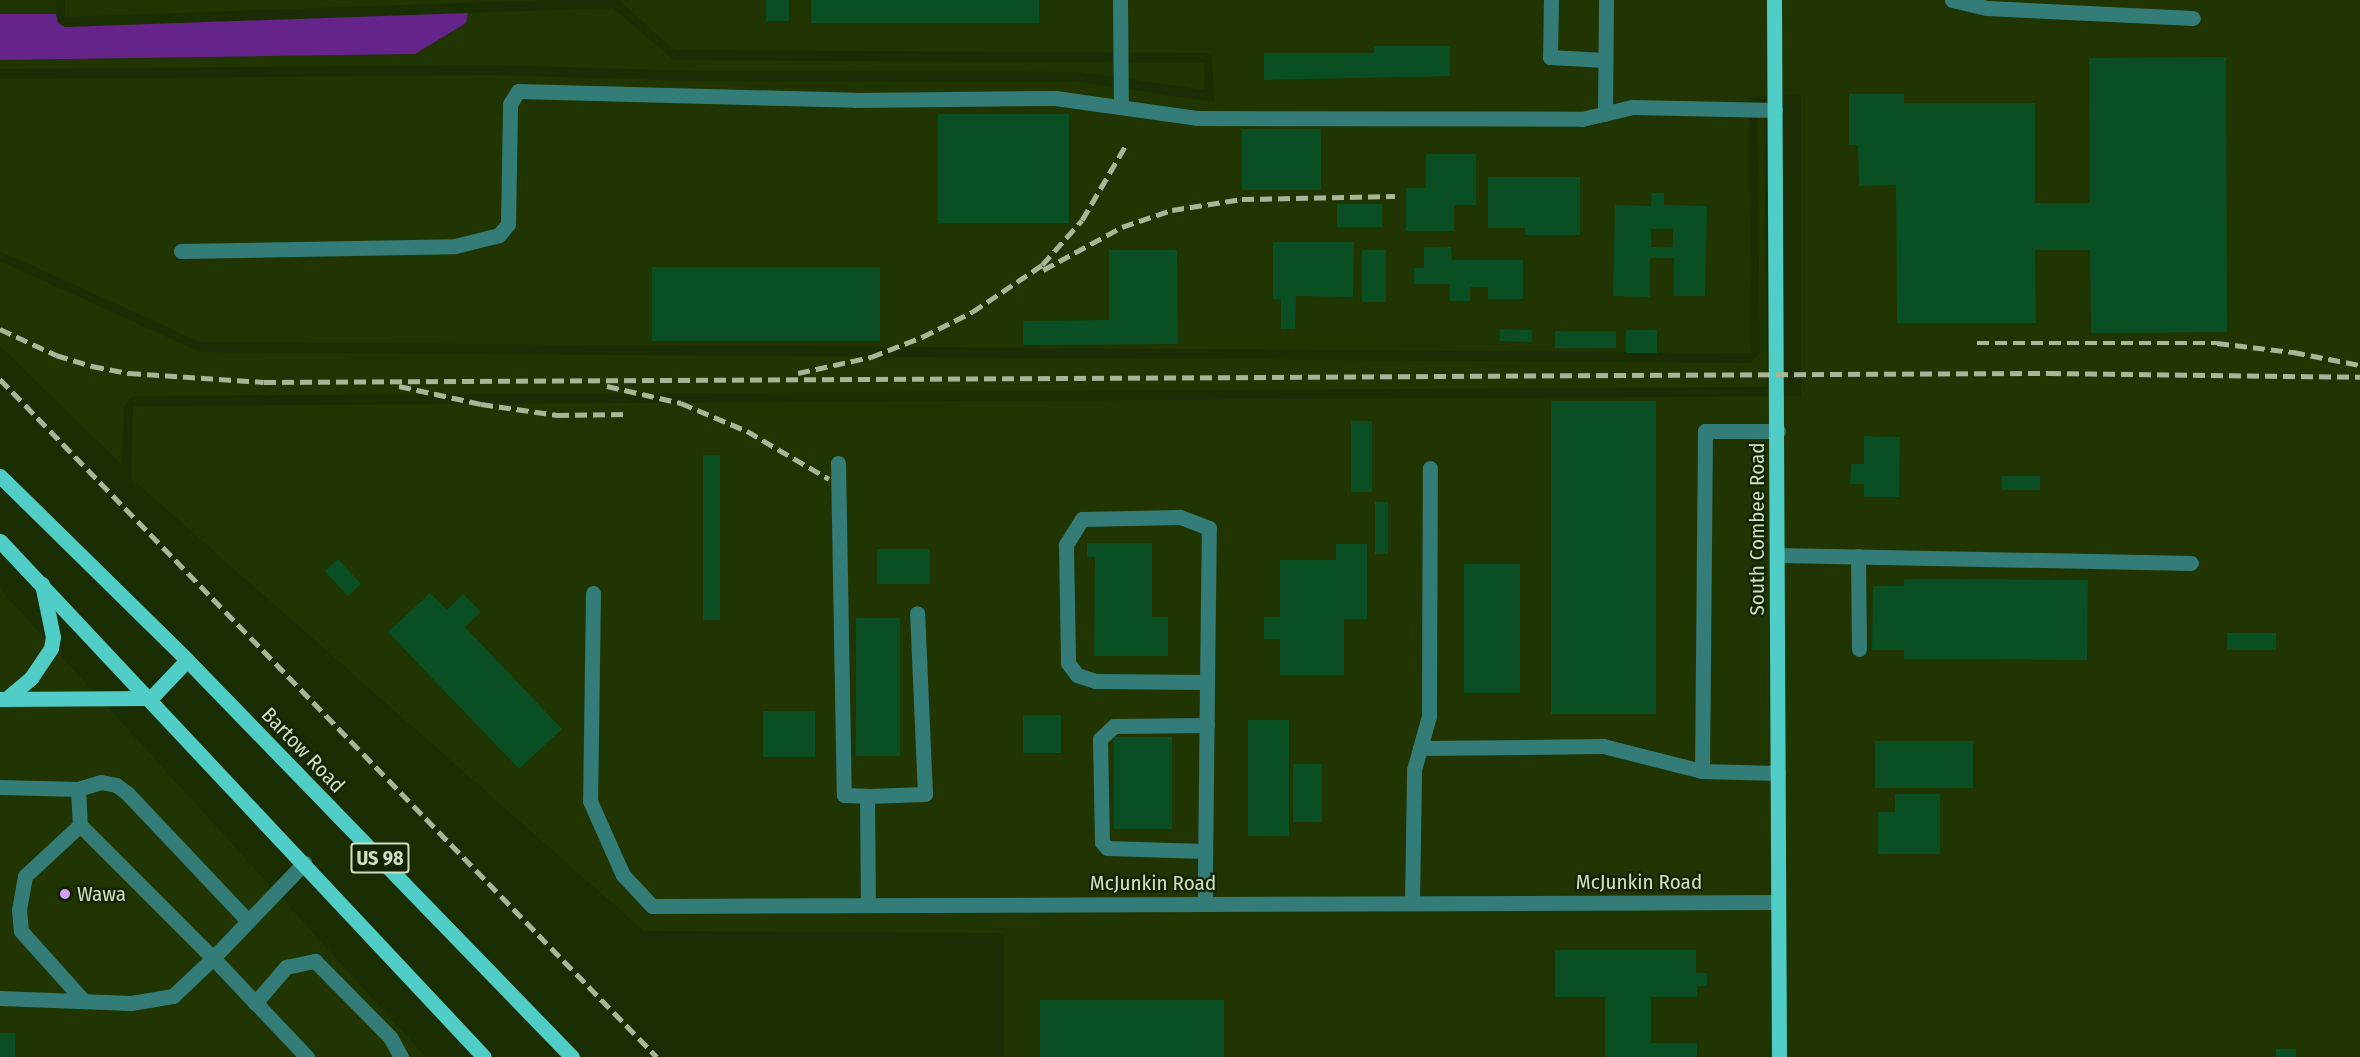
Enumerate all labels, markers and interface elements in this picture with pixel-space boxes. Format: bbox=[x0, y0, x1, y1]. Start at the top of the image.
street label: South Combee Road bbox=[1744, 442, 1770, 616]
street label: Bartow Road bbox=[256, 702, 350, 798]
road number: US 98 bbox=[350, 841, 410, 875]
street label: McJunkin Road bbox=[1576, 869, 1702, 895]
street label: McJunkin Road bbox=[1090, 870, 1216, 896]
place label: Wawa bbox=[77, 881, 126, 907]
marker: Wawa bbox=[58, 887, 72, 901]

